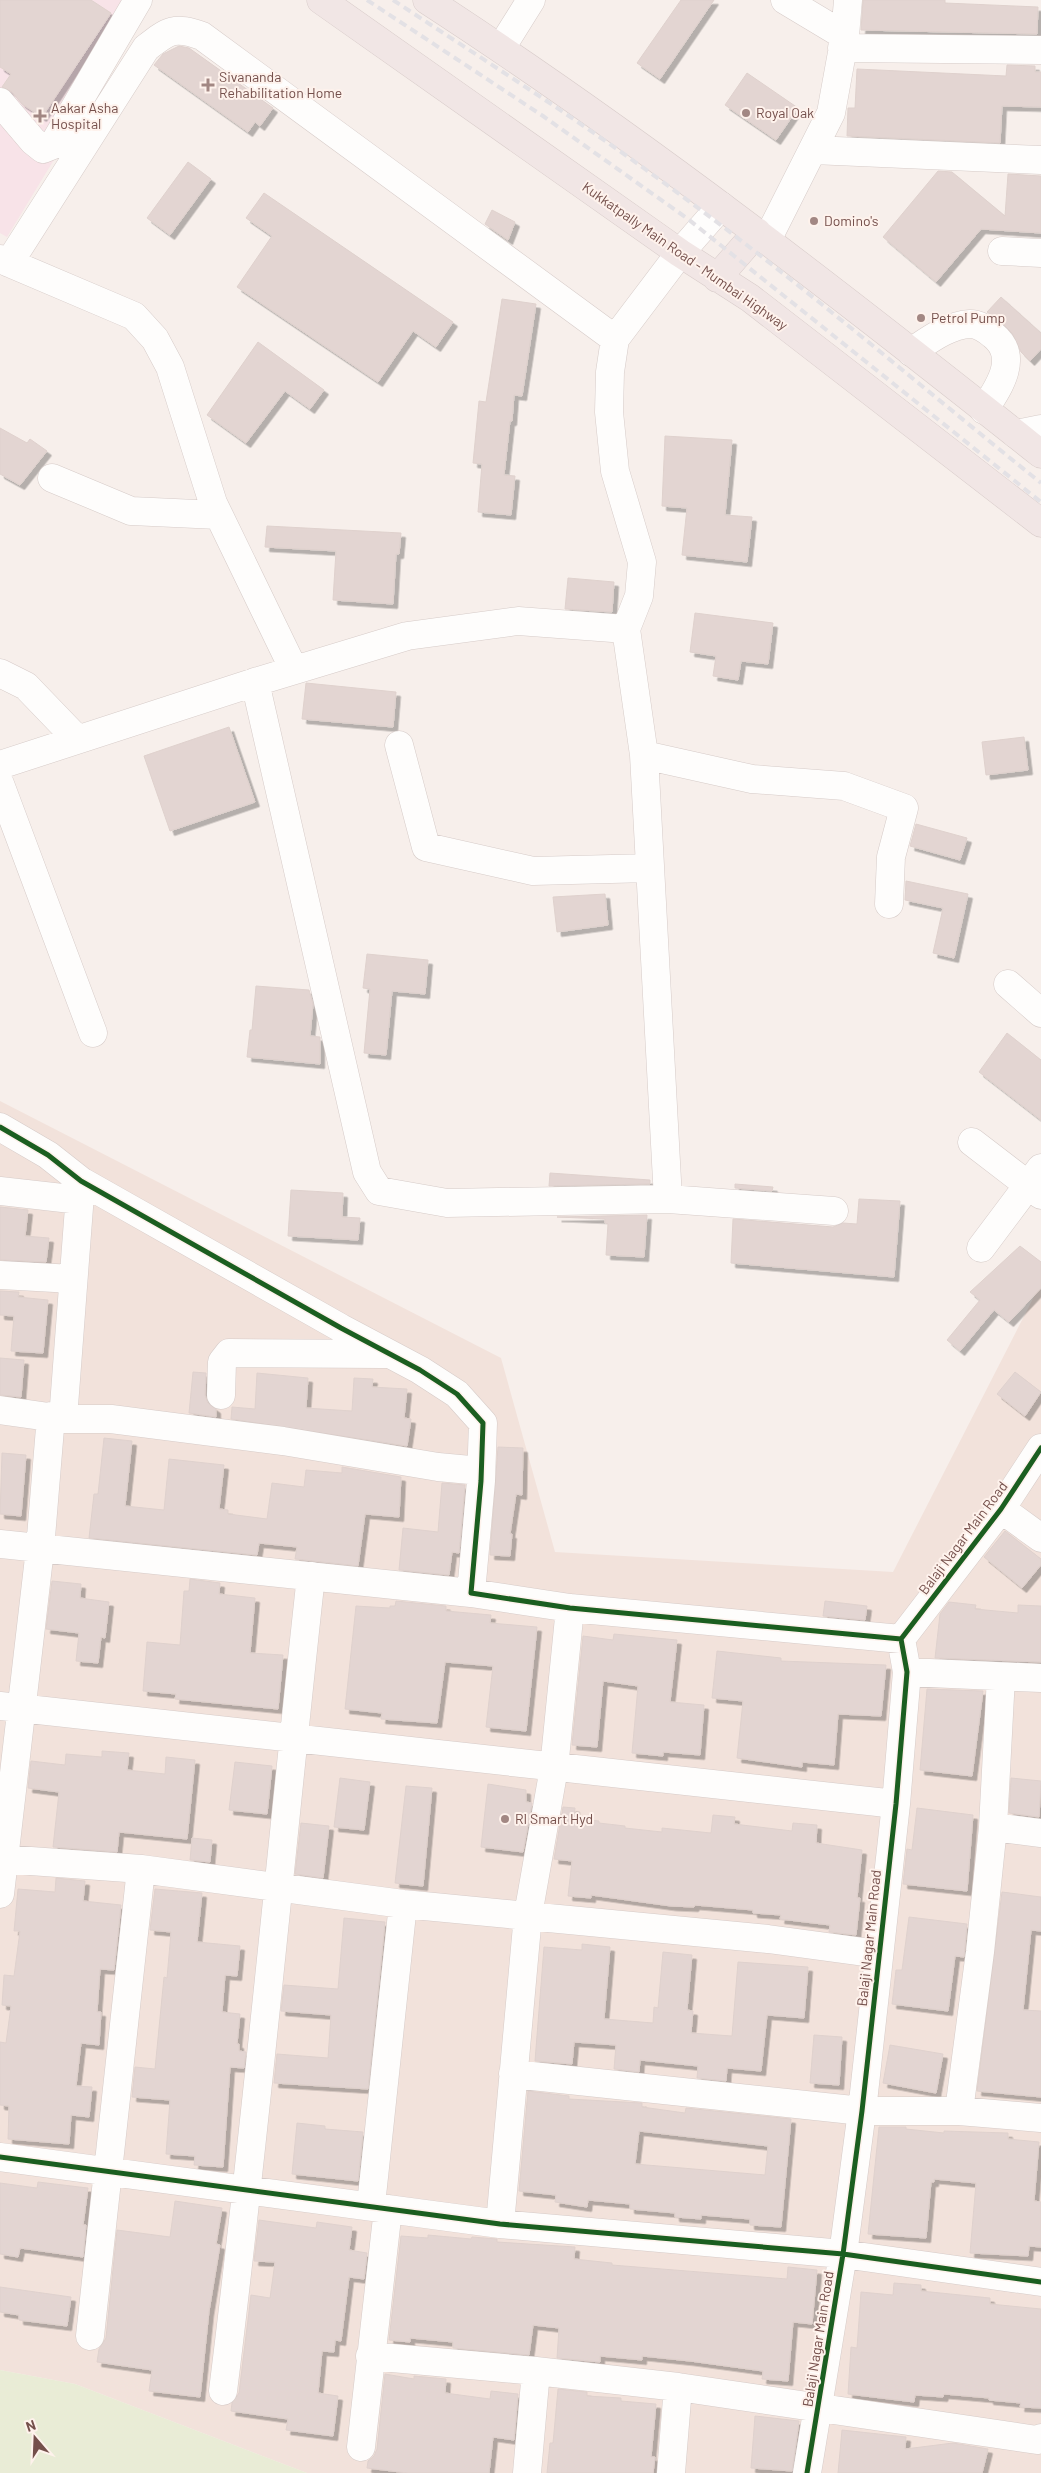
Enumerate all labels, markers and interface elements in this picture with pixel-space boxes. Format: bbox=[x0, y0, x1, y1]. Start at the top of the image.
place label: Sivananda Rehabilitation Home bbox=[219, 68, 342, 101]
marker: Sivananda Rehabilitation Home bbox=[201, 78, 215, 92]
place label: Aakar Asha Hospital bbox=[51, 99, 119, 132]
place label: Royal Oak bbox=[756, 104, 814, 121]
marker: Royal Oak bbox=[740, 107, 752, 119]
marker: Aakar Asha Hospital bbox=[33, 109, 47, 123]
street label: Kukkatpally Main Road - Mumbai Highway bbox=[579, 178, 792, 334]
place label: Domino's bbox=[824, 212, 879, 229]
marker: Domino's bbox=[808, 215, 820, 227]
place label: Petrol Pump bbox=[931, 309, 1005, 326]
marker: Petrol Pump bbox=[915, 312, 927, 324]
street label: Balaji Nagar Main Road bbox=[915, 1478, 1011, 1598]
place label: RI Smart Hyd bbox=[515, 1810, 593, 1827]
marker: RI Smart Hyd bbox=[499, 1813, 511, 1825]
street label: Balaji Nagar Main Road bbox=[853, 1869, 884, 2007]
street label: Balaji Nagar Main Road bbox=[798, 2270, 837, 2408]
north arrow bbox=[10, 2413, 60, 2463]
text: N bbox=[23, 2416, 38, 2435]

